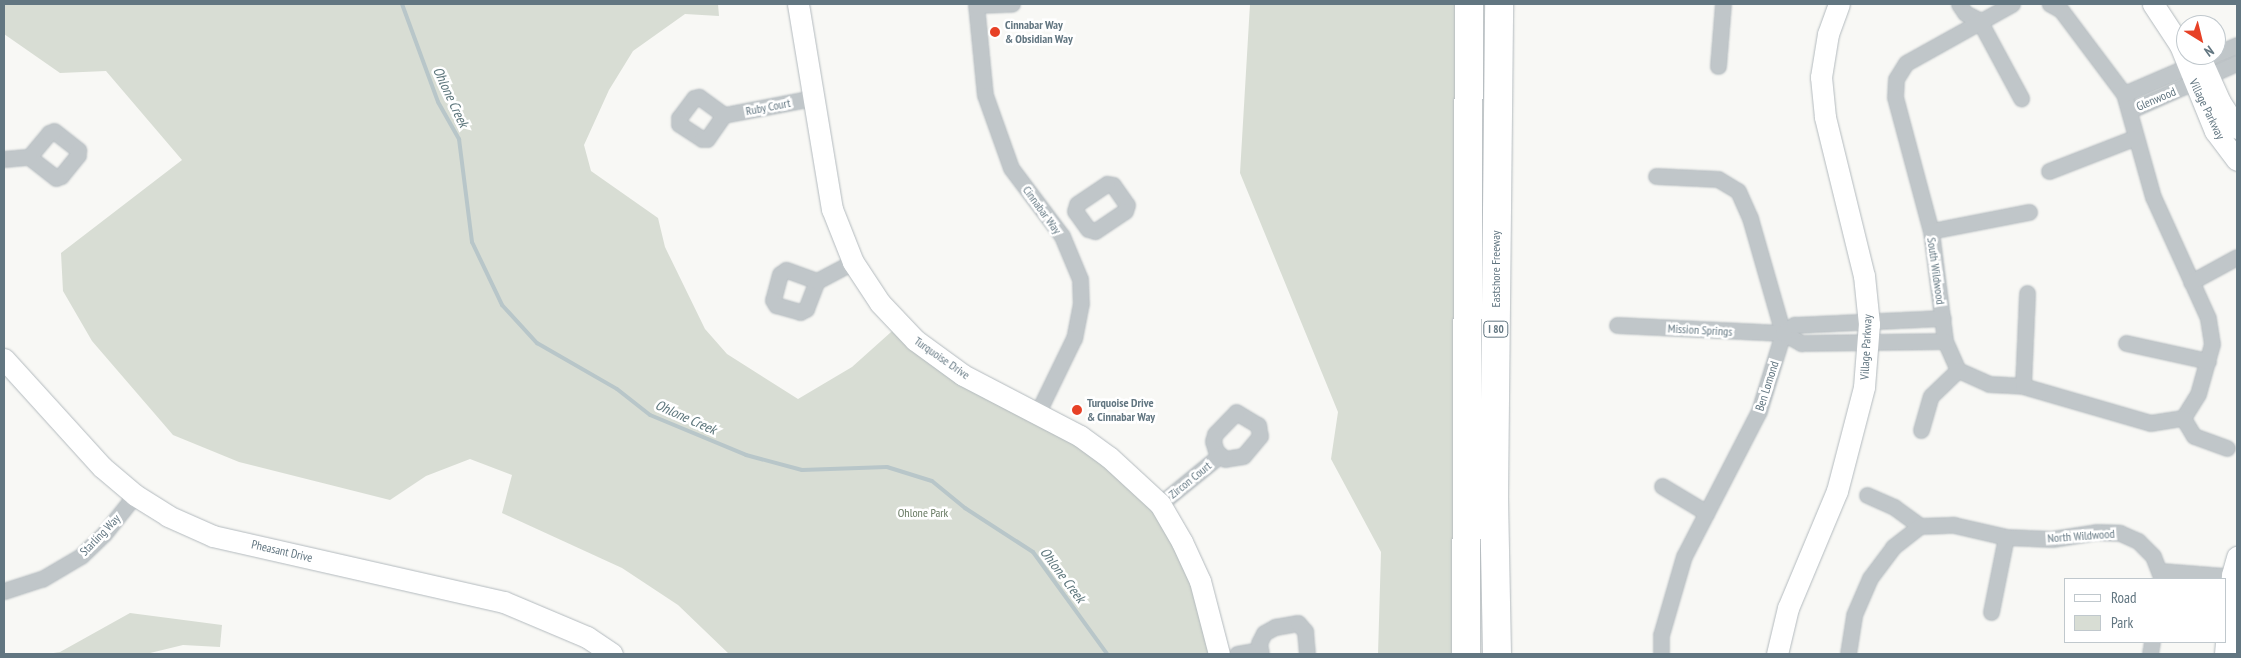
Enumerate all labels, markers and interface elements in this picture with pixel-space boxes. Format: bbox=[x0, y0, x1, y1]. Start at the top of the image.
north arrow bbox=[2176, 15, 2226, 65]
place label: Cinnabar Way & Obsidian Way bbox=[1005, 18, 1073, 46]
marker: Cinnabar Way & Obsidian Way bbox=[989, 26, 1001, 38]
text: N bbox=[2201, 42, 2218, 61]
water label: Ohlone Creek bbox=[430, 64, 472, 130]
street label: Village Parkway bbox=[2186, 76, 2228, 142]
street label: Glenwood bbox=[2134, 84, 2178, 114]
street label: Ruby Court bbox=[744, 96, 792, 118]
street label: Cinnabar Way bbox=[1020, 183, 1064, 237]
street label: Eastshore Freeway bbox=[1489, 231, 1503, 307]
street label: South Wildwood bbox=[1924, 236, 1948, 306]
street label: Village Parkway bbox=[1857, 314, 1875, 380]
road number: I 80 bbox=[1482, 320, 1510, 338]
street label: Mission Springs bbox=[1667, 321, 1733, 339]
street label: Turquoise Drive bbox=[912, 334, 972, 382]
street label: Ben Lomond bbox=[1752, 359, 1782, 413]
water label: Ohlone Creek bbox=[653, 396, 719, 438]
place label: Turquoise Drive & Cinnabar Way bbox=[1087, 396, 1156, 424]
marker: Turquoise Drive & Cinnabar Way bbox=[1071, 404, 1083, 416]
street label: Zircon Court bbox=[1166, 458, 1214, 502]
park label: Ohlone Park bbox=[898, 506, 948, 520]
street label: Starling Way bbox=[77, 511, 123, 559]
street label: North Wildwood bbox=[2047, 526, 2115, 546]
street label: Pheasant Drive bbox=[250, 537, 314, 565]
water label: Ohlone Creek bbox=[1037, 544, 1089, 606]
legend bbox=[2064, 578, 2226, 643]
text: Road bbox=[2111, 588, 2137, 607]
text: Park bbox=[2111, 613, 2133, 632]

